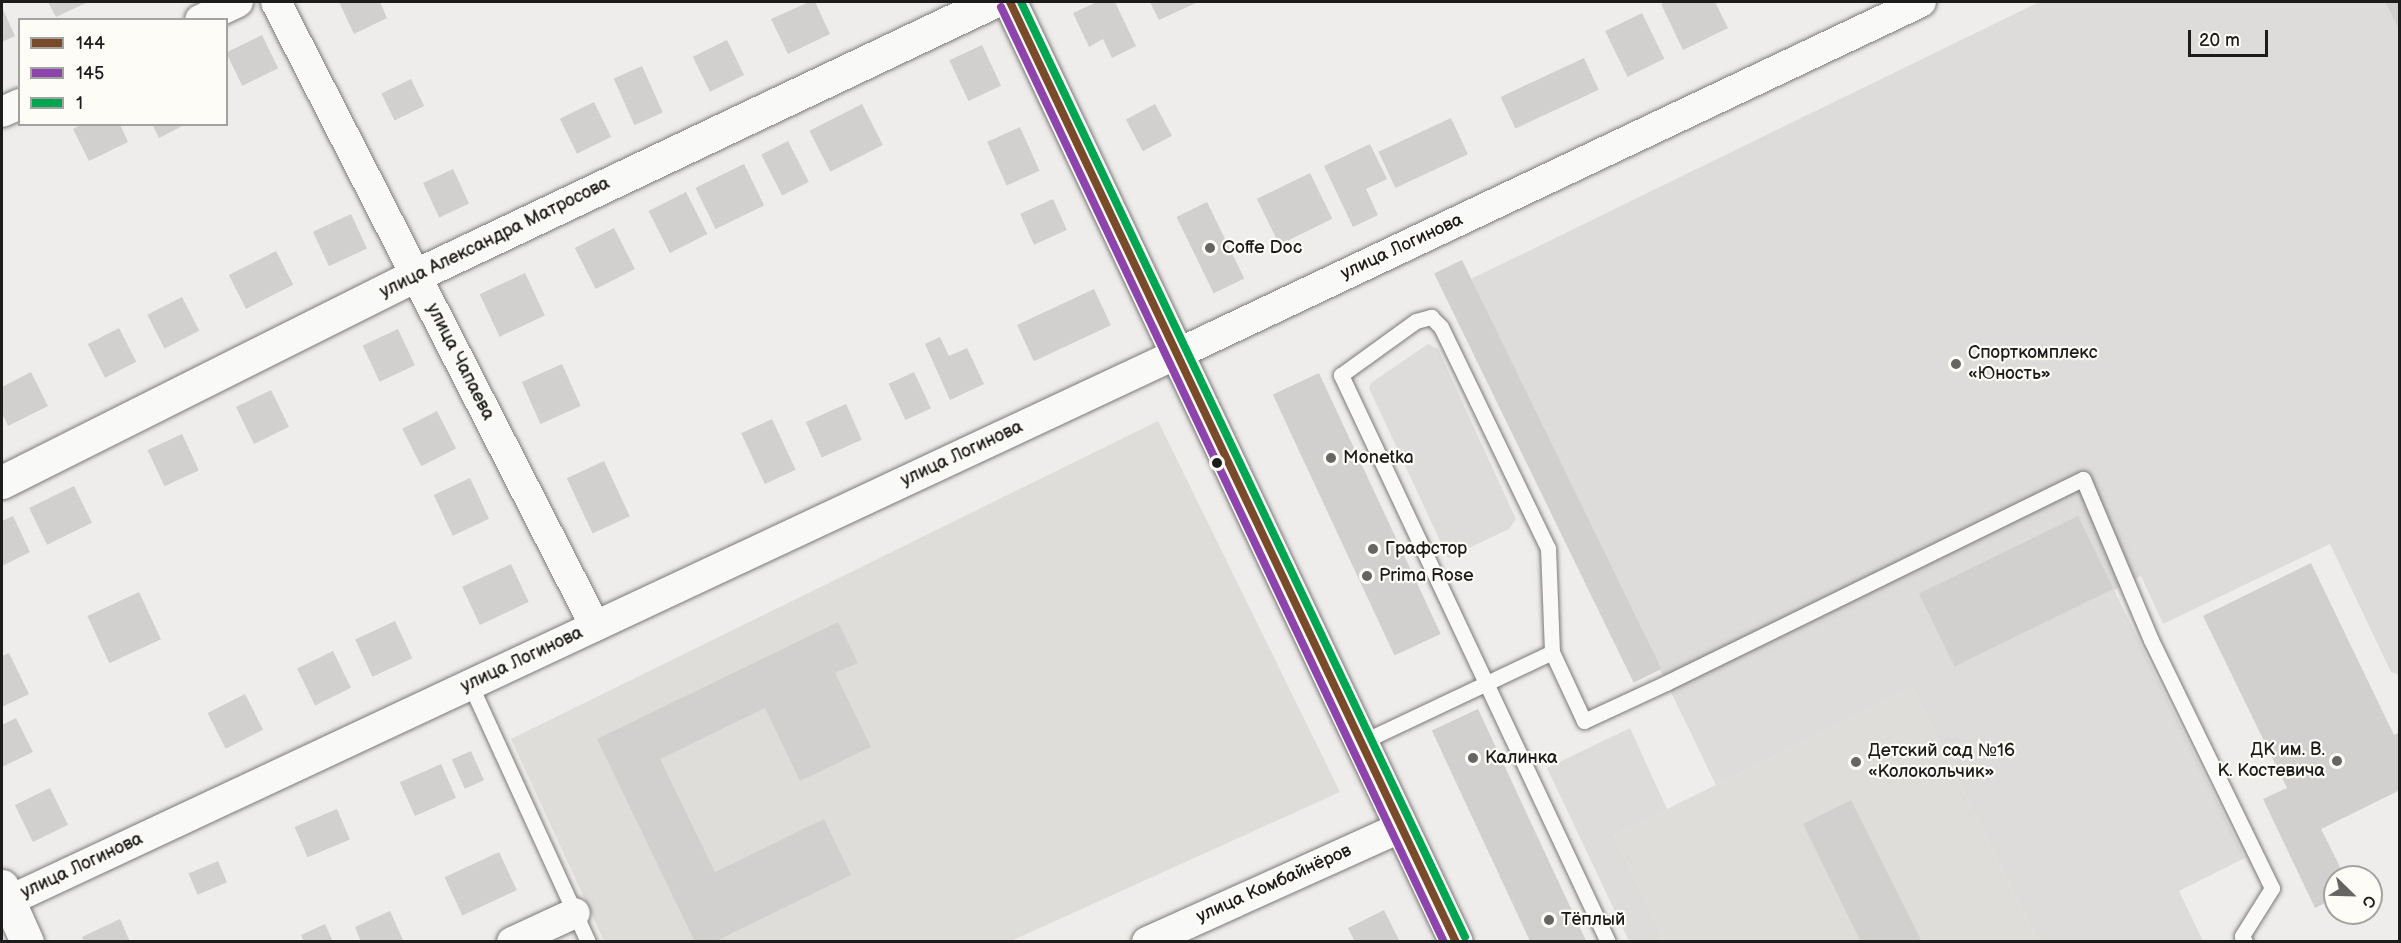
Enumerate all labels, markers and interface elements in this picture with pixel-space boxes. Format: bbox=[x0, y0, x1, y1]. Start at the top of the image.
legend bbox=[18, 18, 228, 126]
scale bar bbox=[2191, 18, 2270, 56]
text: 20 m bbox=[2199, 30, 2240, 51]
text: 144 bbox=[76, 33, 105, 54]
text: 145 bbox=[76, 63, 104, 84]
text: 1 bbox=[76, 93, 83, 114]
street label: улица Александра Матросова bbox=[376, 173, 614, 303]
street label: улица Логинова bbox=[1338, 209, 1466, 285]
place label: Coffe Doc bbox=[1222, 237, 1302, 259]
marker: Coffe Doc bbox=[1203, 241, 1217, 255]
street label: улица Чапаева bbox=[421, 300, 499, 424]
place label: Спорткомплекс «Юность» bbox=[1968, 343, 2097, 386]
marker: Спорткомплекс «Юность» bbox=[1949, 357, 1963, 371]
street label: улица Логинова bbox=[898, 416, 1026, 492]
place label: Monetka bbox=[1343, 447, 1414, 469]
marker: Monetka bbox=[1324, 451, 1338, 465]
unlabelled marker bbox=[1211, 457, 1223, 469]
place label: Графстор bbox=[1385, 538, 1467, 560]
marker: Графстор bbox=[1366, 542, 1380, 556]
place label: Prima Rose bbox=[1379, 565, 1474, 587]
marker: Prima Rose bbox=[1360, 569, 1374, 583]
street label: улица Логинова bbox=[458, 622, 586, 698]
place label: ДК им. В. К. Костевича bbox=[2217, 740, 2325, 783]
place label: Детский сад №16 «Колокольчик» bbox=[1868, 741, 2015, 783]
place label: Калинка bbox=[1485, 747, 1558, 769]
marker: Калинка bbox=[1466, 751, 1480, 765]
marker: ДК им. В. К. Костевича bbox=[2330, 754, 2344, 768]
marker: Детский сад №16 «Колокольчик» bbox=[1849, 755, 1863, 769]
street label: улица Логинова bbox=[18, 828, 146, 904]
street label: улица Комбайнёров bbox=[1193, 840, 1355, 928]
north arrow bbox=[2323, 865, 2383, 925]
text: С bbox=[2357, 893, 2379, 910]
place label: Тёплый bbox=[1561, 909, 1625, 931]
marker: Тёплый bbox=[1542, 913, 1556, 927]

